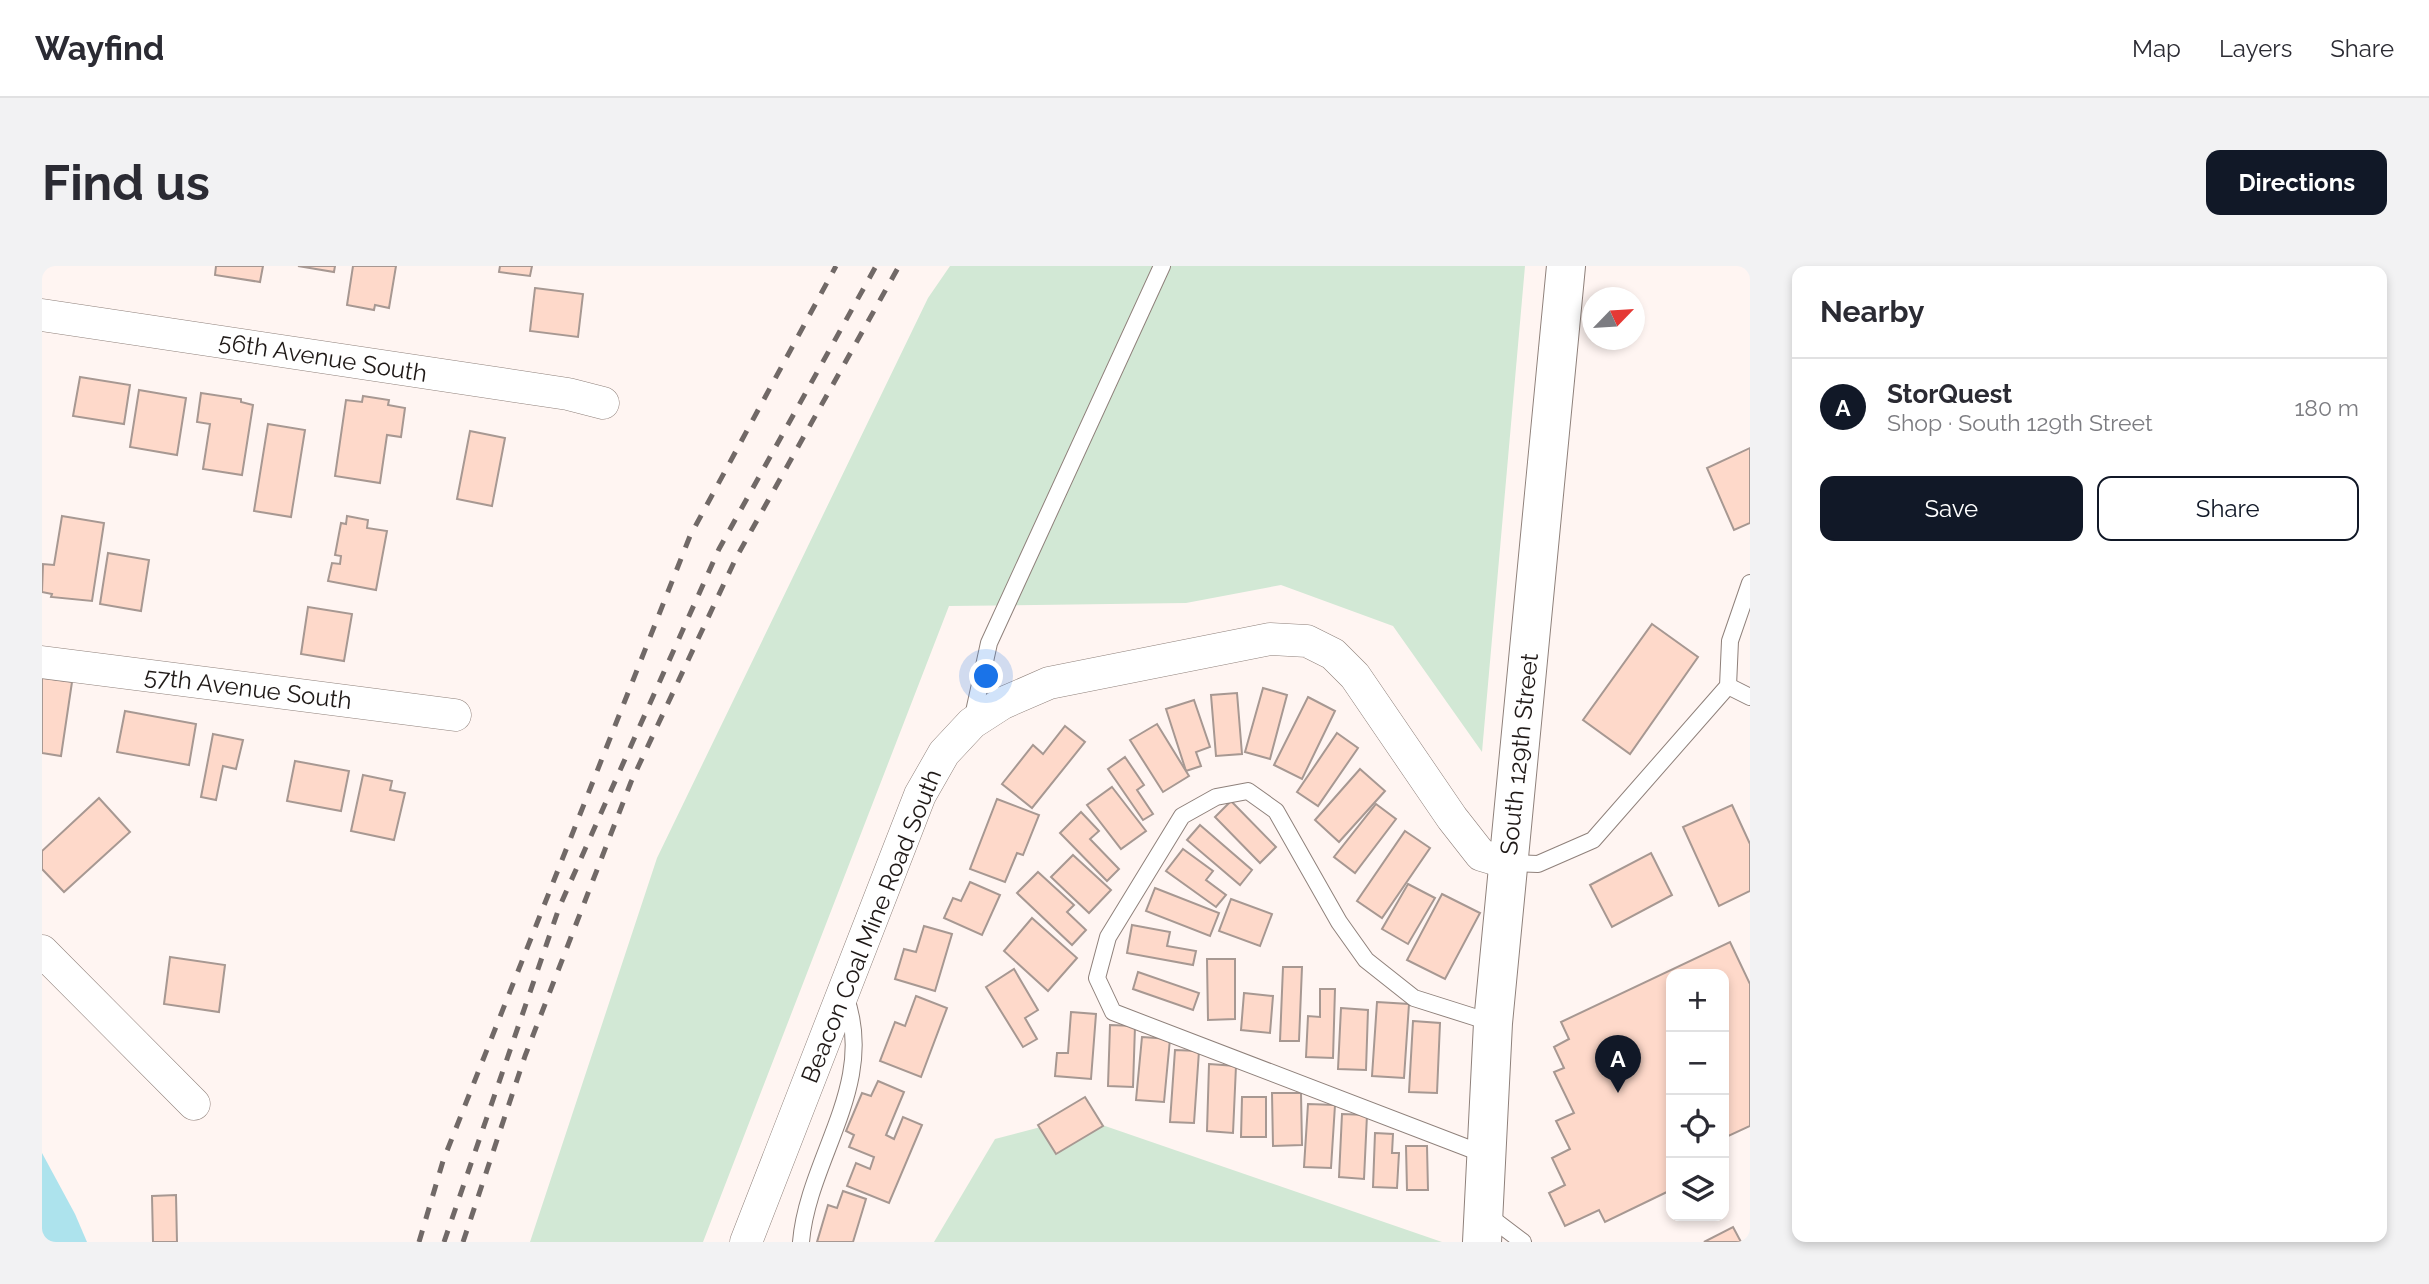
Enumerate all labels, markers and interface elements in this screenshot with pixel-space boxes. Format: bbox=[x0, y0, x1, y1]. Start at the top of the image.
text: Wayfind bbox=[35, 29, 164, 68]
text: Map bbox=[2132, 34, 2181, 63]
text: Layers bbox=[2219, 34, 2292, 63]
text: Share bbox=[2330, 34, 2394, 63]
button: Directions bbox=[2206, 150, 2387, 215]
text: Find us bbox=[42, 154, 210, 211]
north arrow bbox=[1582, 287, 1645, 350]
text: Nearby bbox=[1820, 294, 1924, 329]
street label: 56th Avenue South bbox=[217, 326, 429, 388]
text: StorQuest bbox=[1887, 379, 2012, 409]
text: A bbox=[1835, 394, 1851, 421]
text: 180 m bbox=[2294, 394, 2359, 421]
text: Shop · South 129th Street bbox=[1887, 409, 2153, 436]
button: Save bbox=[1820, 476, 2083, 541]
button: Share bbox=[2097, 476, 2359, 541]
street label: South 129th Street bbox=[1494, 652, 1544, 856]
your location bbox=[969, 659, 1003, 693]
street label: 57th Avenue South bbox=[143, 661, 353, 715]
street label: Beacon Coal Mine Road South bbox=[795, 765, 947, 1087]
map controls bbox=[1666, 969, 1729, 1221]
button: + bbox=[1666, 969, 1729, 1032]
button: − bbox=[1666, 1032, 1729, 1095]
pin: A bbox=[1595, 1035, 1641, 1093]
button: locate bbox=[1666, 1095, 1729, 1158]
button: layers bbox=[1666, 1158, 1729, 1221]

